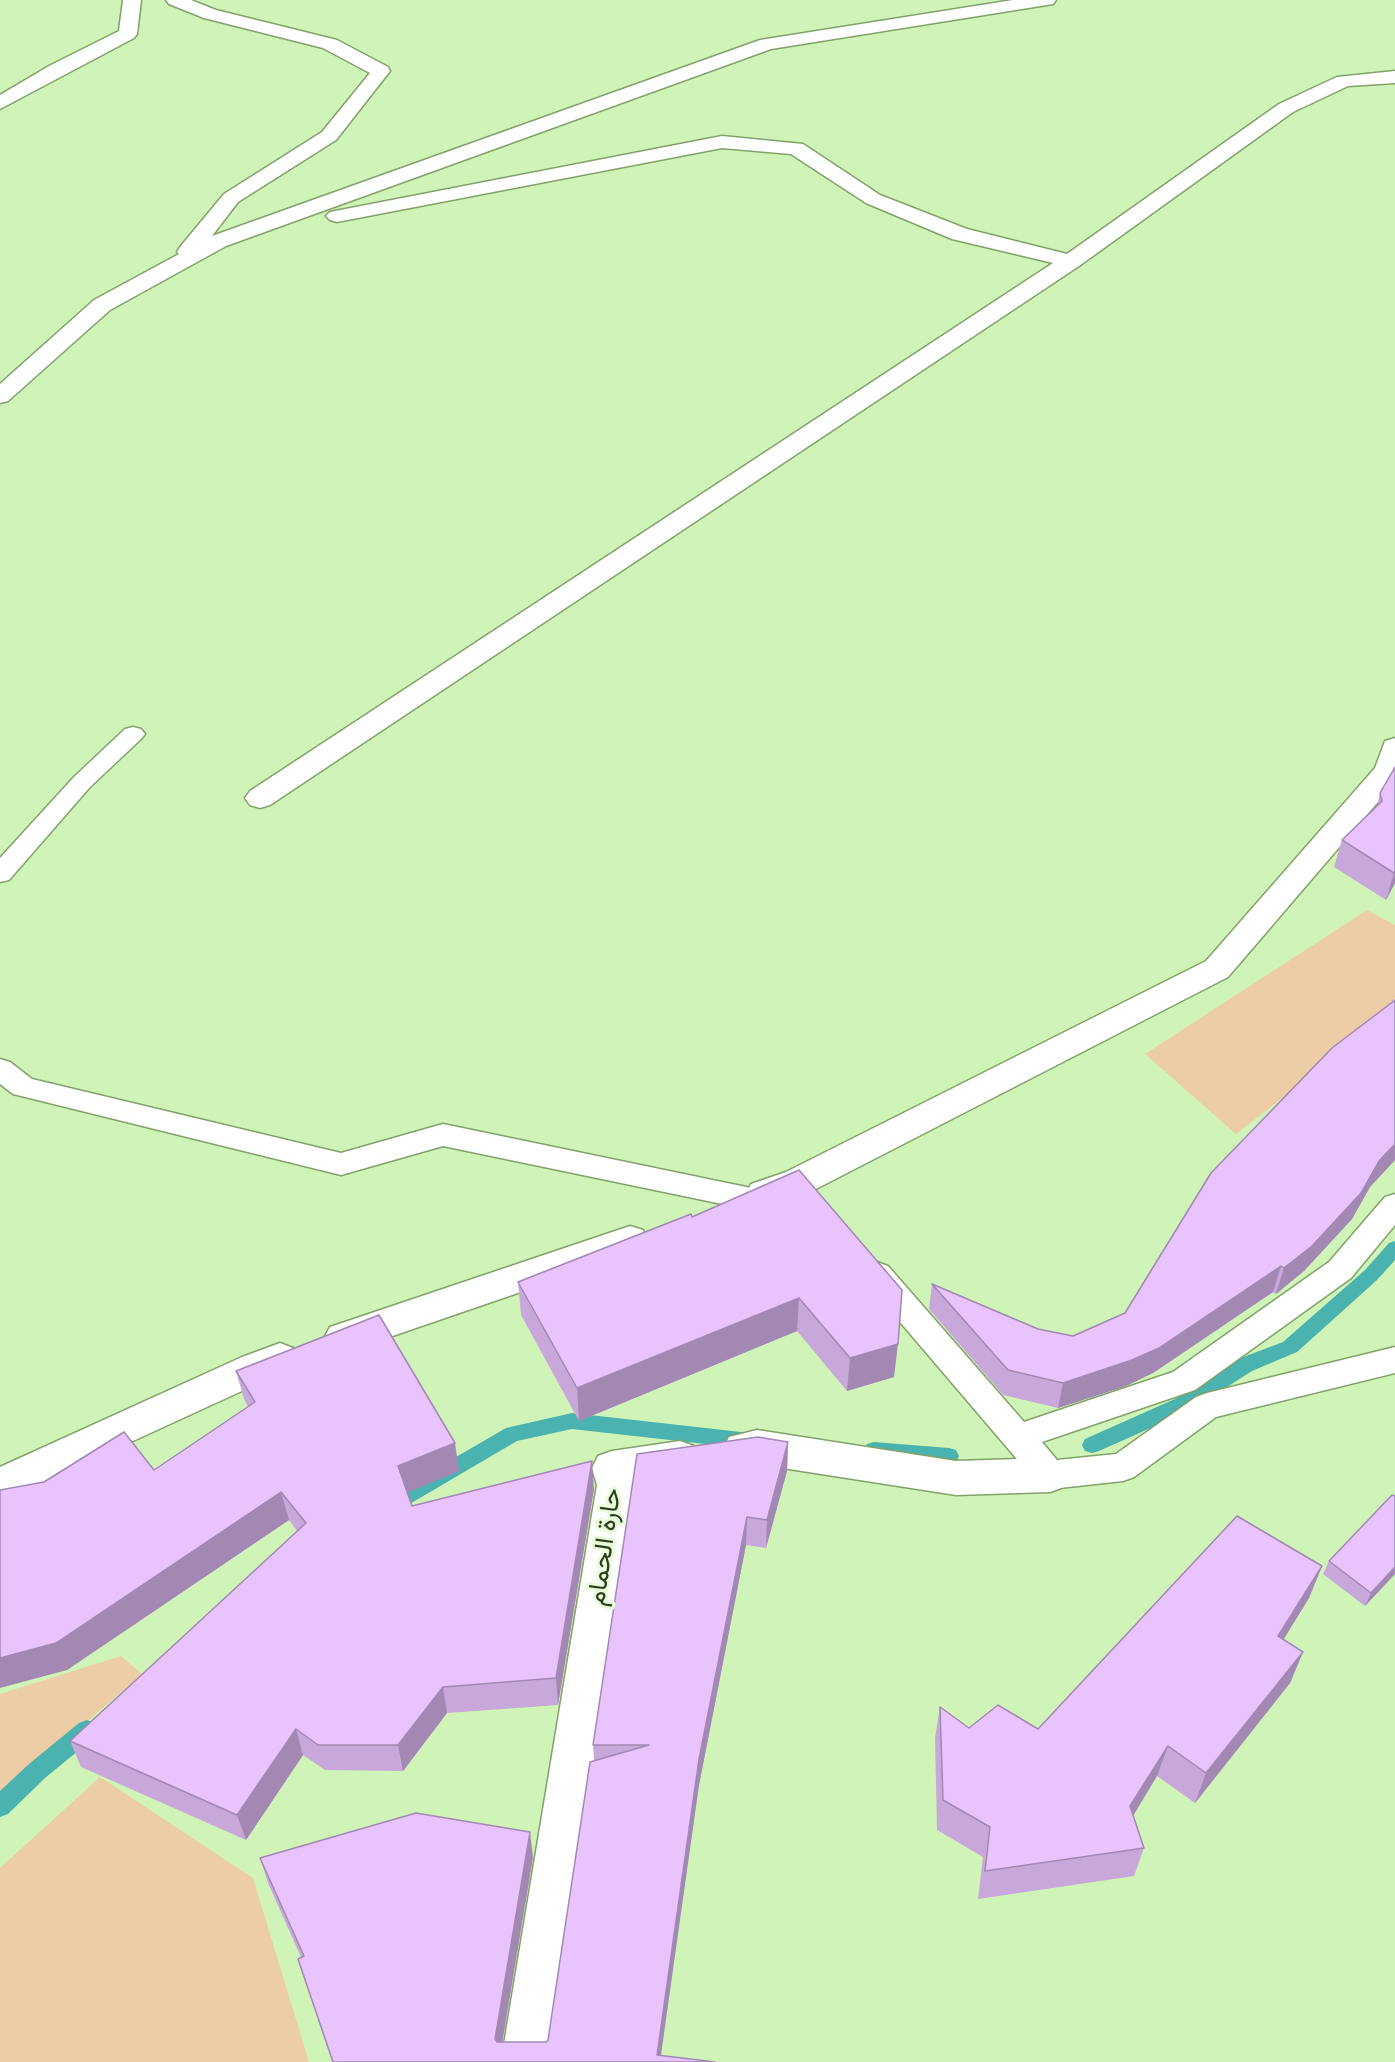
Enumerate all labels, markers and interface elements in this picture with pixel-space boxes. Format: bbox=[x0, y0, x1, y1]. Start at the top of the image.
street label: حارة الحمام bbox=[581, 1486, 629, 1608]

